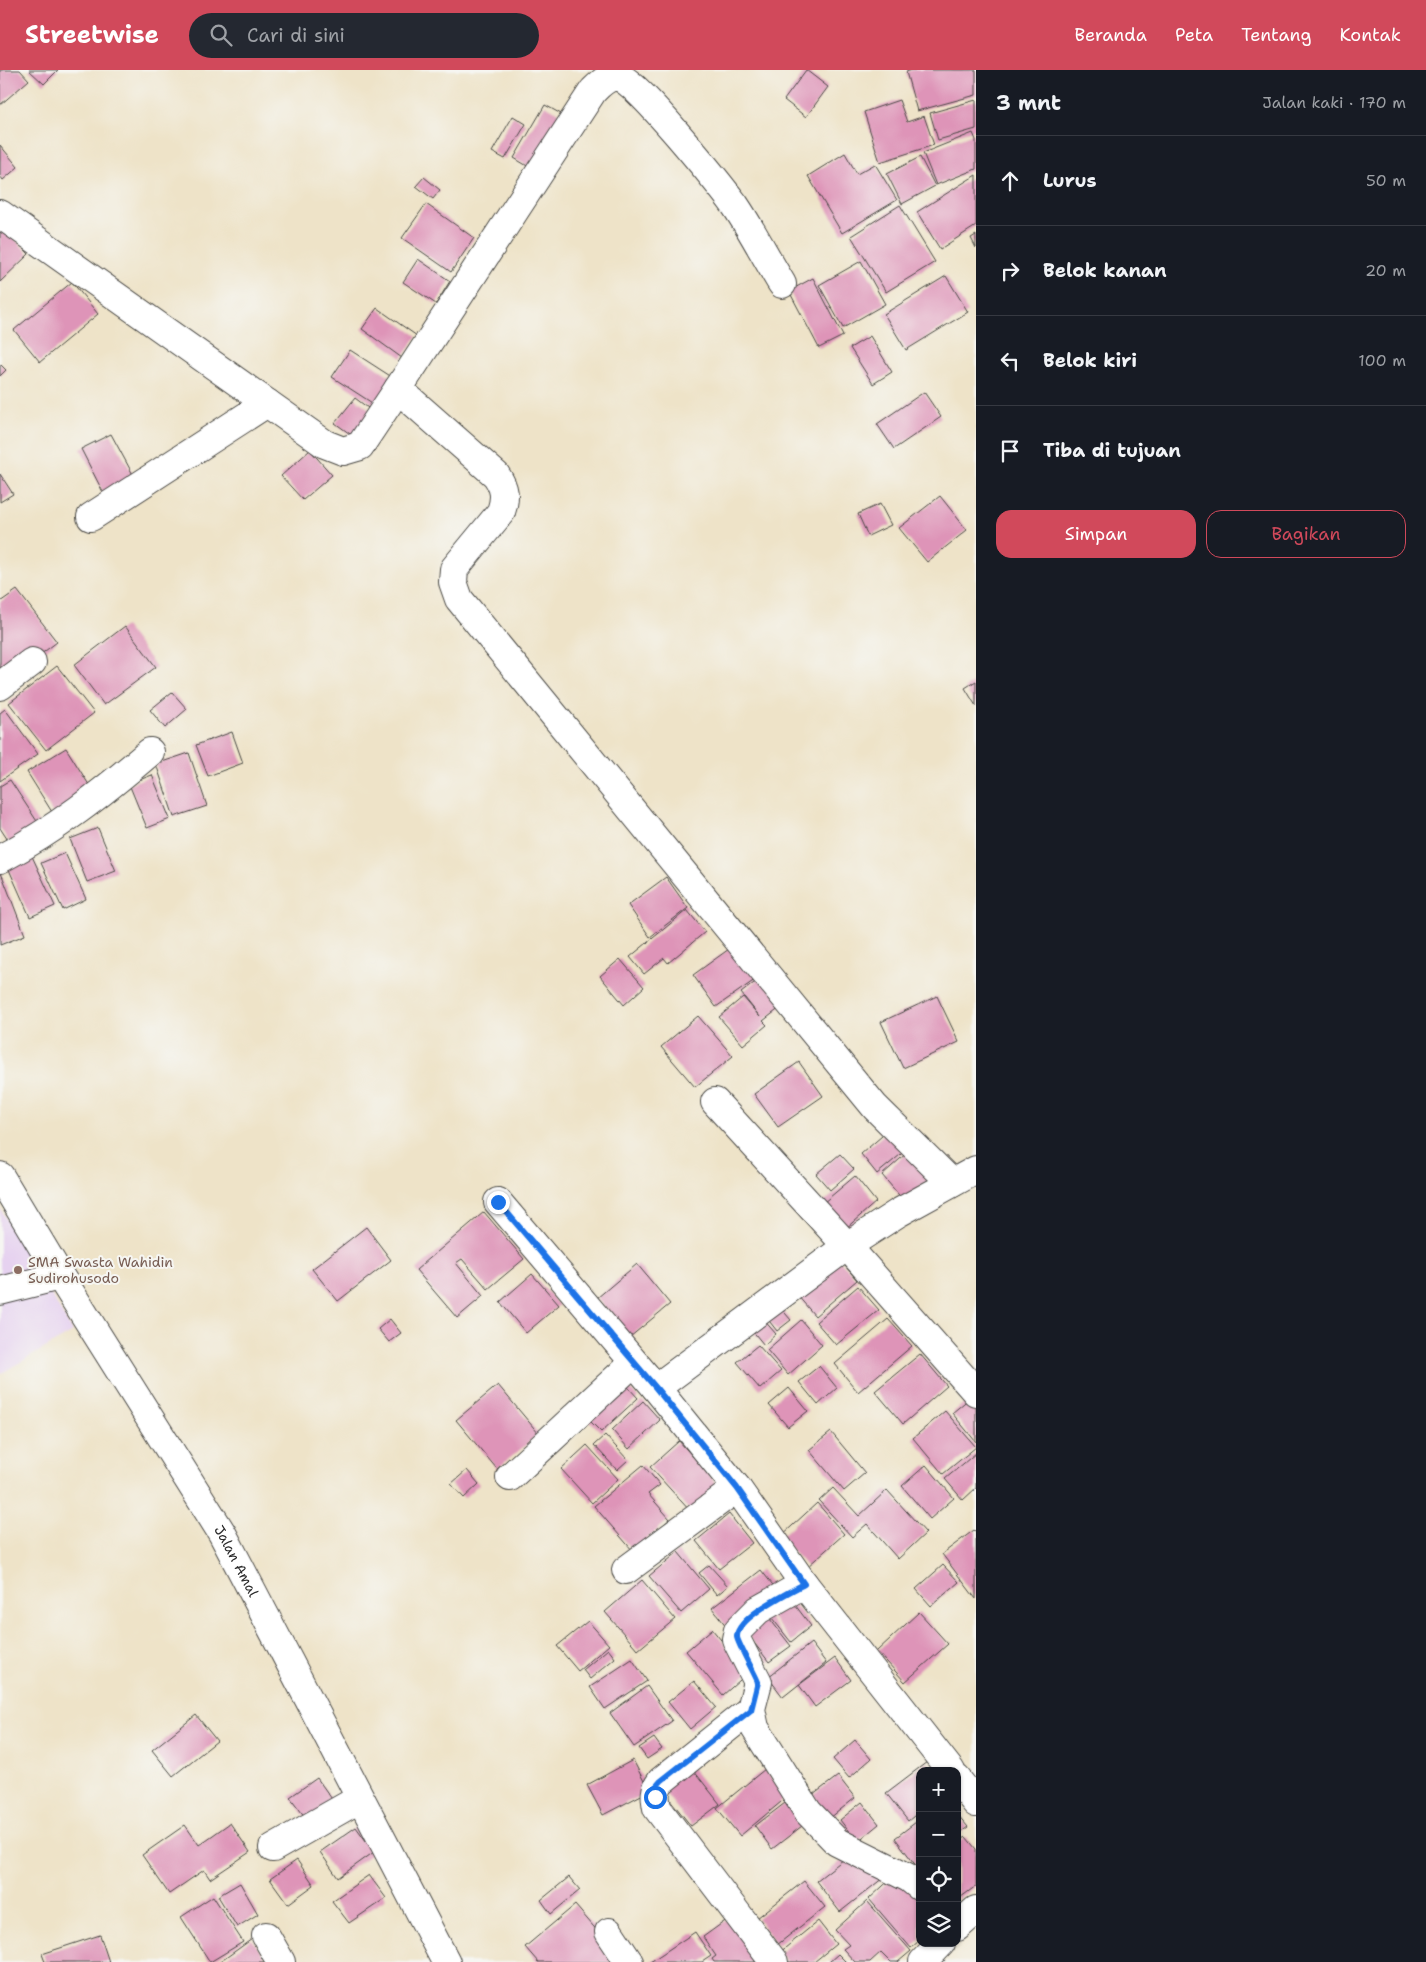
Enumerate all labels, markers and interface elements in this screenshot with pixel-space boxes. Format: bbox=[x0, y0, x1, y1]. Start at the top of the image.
search box bbox=[189, 13, 539, 58]
text: Streetwise bbox=[25, 19, 159, 51]
icon: search bbox=[207, 21, 235, 49]
text: Cari di sini bbox=[247, 23, 345, 48]
text: Beranda bbox=[1075, 23, 1147, 47]
text: Peta bbox=[1175, 23, 1213, 47]
text: Tentang bbox=[1241, 23, 1312, 47]
text: Kontak bbox=[1340, 23, 1401, 47]
text: 3 mnt bbox=[996, 89, 1061, 117]
text: Jalan kaki · 170 m bbox=[1262, 92, 1406, 113]
icon: ahead bbox=[996, 167, 1024, 195]
text: Lurus bbox=[1043, 168, 1097, 193]
text: 50 m bbox=[1366, 170, 1406, 191]
icon: right bbox=[996, 257, 1024, 285]
text: Belok kanan bbox=[1043, 258, 1167, 283]
text: 20 m bbox=[1365, 260, 1406, 281]
icon: left bbox=[996, 347, 1024, 375]
text: Belok kiri bbox=[1043, 348, 1137, 373]
text: 100 m bbox=[1358, 350, 1406, 371]
icon: arrive bbox=[996, 437, 1024, 465]
text: Tiba di tujuan bbox=[1043, 438, 1181, 463]
button: Simpan bbox=[996, 510, 1196, 558]
button: Bagikan bbox=[1206, 510, 1406, 558]
route end bbox=[487, 1191, 510, 1214]
place label: SMA Swasta Wahidin Sudirohusodo bbox=[28, 1253, 173, 1287]
marker: SMA Swasta Wahidin Sudirohusodo bbox=[12, 1264, 24, 1276]
street label: Jalan Amal bbox=[210, 1522, 263, 1601]
map controls bbox=[916, 1767, 961, 1947]
button: + bbox=[916, 1767, 961, 1812]
route start bbox=[644, 1786, 667, 1809]
button: − bbox=[916, 1812, 961, 1857]
button: locate bbox=[916, 1857, 961, 1902]
button: layers bbox=[916, 1902, 961, 1947]

